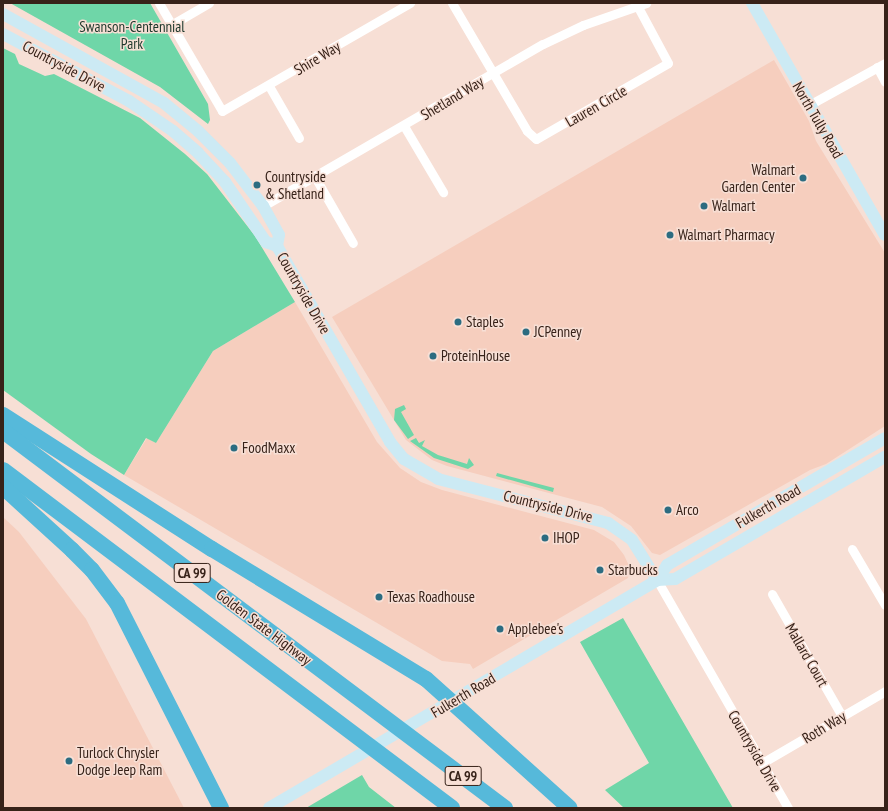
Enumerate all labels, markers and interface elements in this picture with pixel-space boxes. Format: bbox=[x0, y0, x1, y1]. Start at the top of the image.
park label: Swanson-Centennial Park bbox=[79, 17, 185, 52]
street label: Countryside Drive bbox=[19, 37, 109, 95]
street label: Shire Way bbox=[291, 37, 343, 79]
street label: Shetland Way bbox=[417, 72, 487, 124]
street label: North Tully Road bbox=[789, 78, 847, 162]
street label: Lauren Circle bbox=[562, 81, 630, 131]
place label: Walmart Garden Center bbox=[722, 160, 795, 195]
place label: Countryside & Shetland bbox=[265, 167, 326, 202]
marker: Walmart Garden Center bbox=[798, 173, 808, 183]
marker: Countryside & Shetland bbox=[252, 180, 262, 190]
place label: Walmart bbox=[712, 197, 755, 215]
marker: Walmart bbox=[699, 201, 709, 211]
place label: Walmart Pharmacy bbox=[678, 226, 775, 244]
marker: Walmart Pharmacy bbox=[665, 230, 675, 240]
street label: Countryside Drive bbox=[273, 249, 335, 337]
place label: Staples bbox=[466, 313, 504, 331]
marker: Staples bbox=[453, 317, 463, 327]
place label: JCPenney bbox=[534, 323, 582, 341]
marker: JCPenney bbox=[521, 327, 531, 337]
place label: ProteinHouse bbox=[441, 347, 510, 365]
marker: ProteinHouse bbox=[428, 351, 438, 361]
place label: FoodMaxx bbox=[242, 439, 295, 457]
marker: FoodMaxx bbox=[229, 443, 239, 453]
street label: Fulkerth Road bbox=[732, 480, 804, 532]
street label: Countryside Drive bbox=[502, 486, 594, 526]
place label: Arco bbox=[676, 501, 699, 519]
marker: Arco bbox=[663, 505, 673, 515]
place label: IHOP bbox=[553, 529, 580, 547]
marker: IHOP bbox=[540, 533, 550, 543]
road number: CA 99 bbox=[173, 561, 211, 585]
place label: Starbucks bbox=[608, 561, 658, 579]
marker: Starbucks bbox=[595, 565, 605, 575]
street label: Golden State Highway bbox=[213, 585, 315, 669]
place label: Texas Roadhouse bbox=[387, 588, 475, 606]
marker: Texas Roadhouse bbox=[374, 592, 384, 602]
place label: Applebee's bbox=[508, 620, 563, 638]
street label: Mallard Court bbox=[782, 620, 832, 690]
marker: Applebee's bbox=[495, 624, 505, 634]
street label: Fulkerth Road bbox=[427, 669, 499, 721]
street label: Countryside Drive bbox=[724, 707, 786, 795]
street label: Roth Way bbox=[799, 707, 849, 747]
place label: Turlock Chrysler Dodge Jeep Ram bbox=[77, 743, 162, 778]
marker: Turlock Chrysler Dodge Jeep Ram bbox=[64, 756, 74, 766]
road number: CA 99 bbox=[444, 764, 482, 788]

